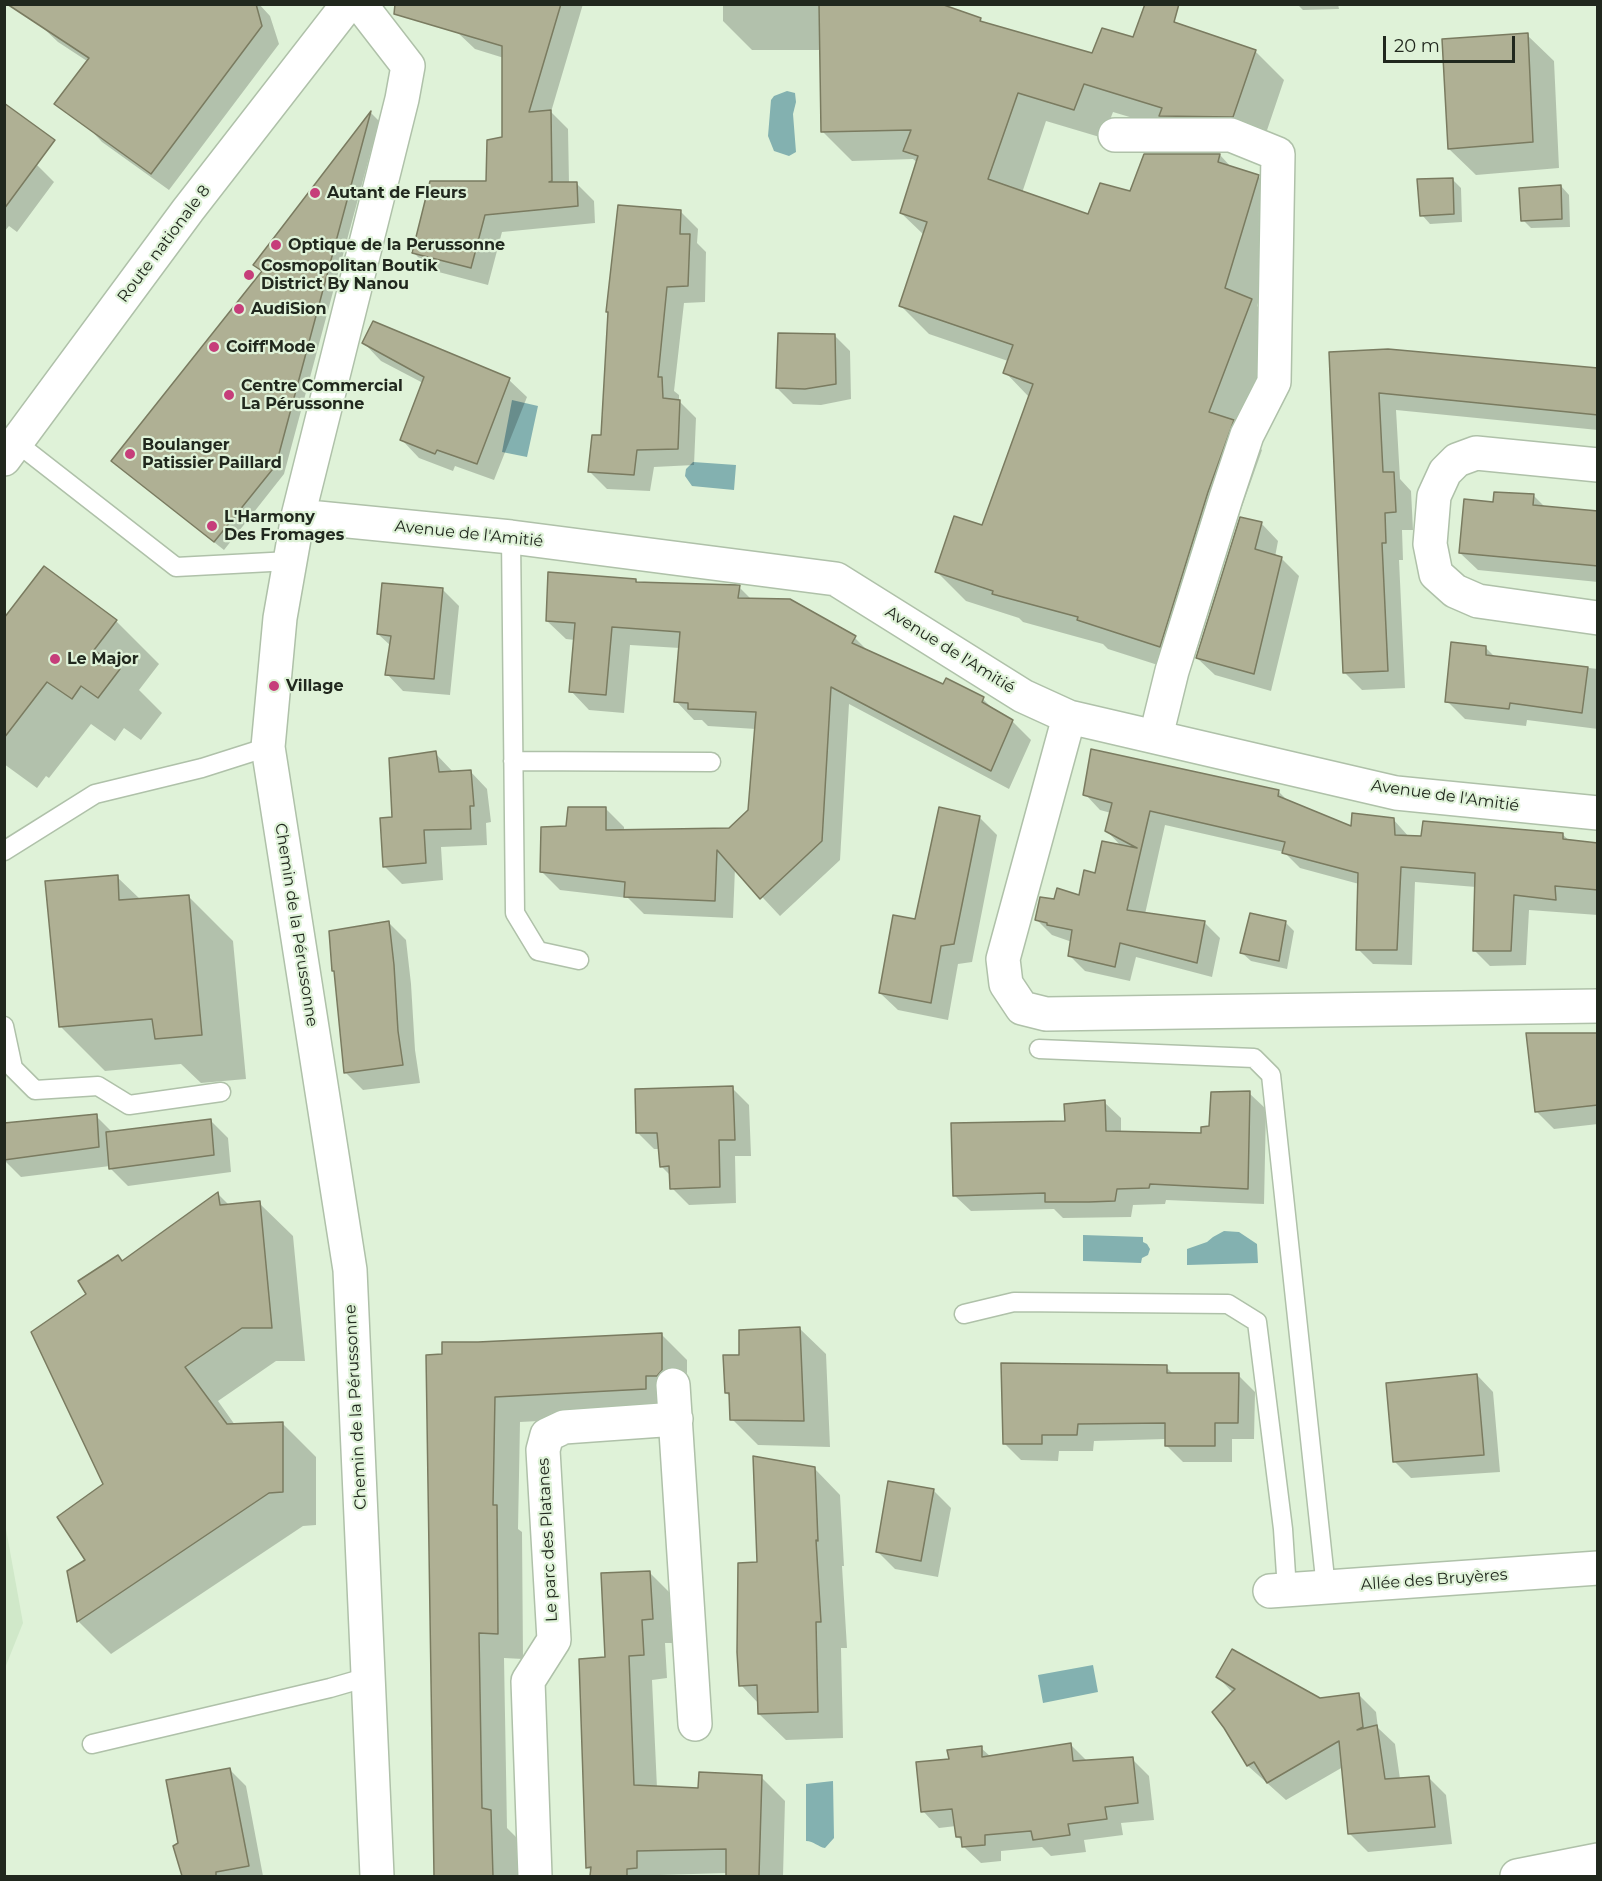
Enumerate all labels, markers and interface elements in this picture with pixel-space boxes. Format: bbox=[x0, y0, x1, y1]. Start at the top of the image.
scale bar bbox=[1386, 24, 1518, 62]
text: 20 m bbox=[1394, 35, 1440, 57]
street label: Route nationale 8 bbox=[114, 181, 214, 307]
place label: Autant de Fleurs bbox=[327, 183, 466, 203]
marker: Autant de Fleurs bbox=[308, 186, 322, 200]
place label: Optique de la Perussonne bbox=[288, 235, 505, 255]
marker: Optique de la Perussonne bbox=[269, 238, 283, 252]
place label: Cosmopolitan Boutik District By Nanou bbox=[261, 256, 438, 294]
marker: Cosmopolitan Boutik District By Nanou bbox=[242, 268, 256, 282]
place label: AudiSion bbox=[251, 299, 327, 319]
marker: AudiSion bbox=[232, 302, 246, 316]
place label: Coiff'Mode bbox=[226, 337, 316, 357]
marker: Coiff'Mode bbox=[207, 340, 221, 354]
place label: Centre Commercial La Pérussonne bbox=[241, 376, 403, 414]
marker: Centre Commercial La Pérussonne bbox=[222, 388, 236, 402]
place label: Boulanger Patissier Paillard bbox=[142, 435, 282, 473]
marker: Boulanger Patissier Paillard bbox=[123, 447, 137, 461]
place label: L'Harmony Des Fromages bbox=[224, 507, 344, 545]
street label: Avenue de l'Amitié bbox=[394, 517, 544, 551]
marker: L'Harmony Des Fromages bbox=[205, 519, 219, 533]
street label: Avenue de l'Amitié bbox=[882, 602, 1018, 698]
place label: Le Major bbox=[67, 649, 139, 669]
marker: Le Major bbox=[48, 652, 62, 666]
place label: Village bbox=[286, 676, 344, 696]
marker: Village bbox=[267, 679, 281, 693]
street label: Avenue de l'Amitié bbox=[1370, 776, 1520, 816]
street label: Chemin de la Pérussonne bbox=[270, 822, 322, 1028]
street label: Chemin de la Pérussonne bbox=[341, 1304, 371, 1510]
street label: Le parc des Platanes bbox=[534, 1457, 562, 1623]
street label: Allée des Bruyères bbox=[1360, 1565, 1508, 1595]

